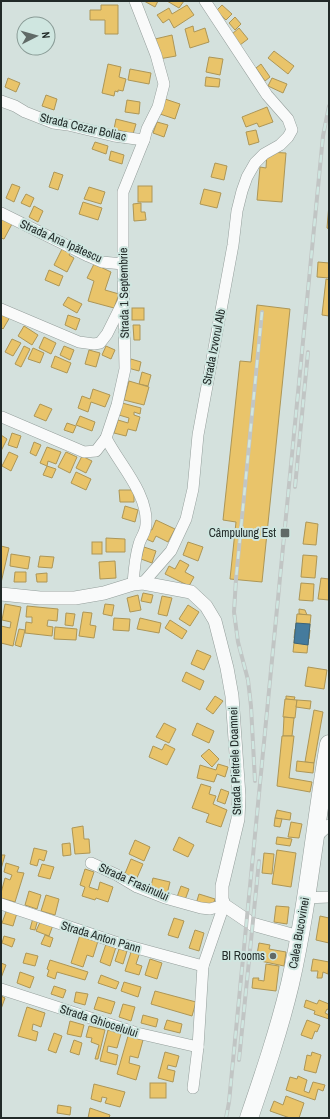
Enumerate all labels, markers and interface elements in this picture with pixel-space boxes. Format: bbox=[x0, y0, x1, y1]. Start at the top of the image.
north arrow bbox=[16, 16, 56, 56]
text: N bbox=[39, 31, 53, 39]
street label: Strada Cezar Boliac bbox=[38, 109, 128, 145]
street label: Strada Ana Ipătescu bbox=[17, 216, 105, 266]
street label: Strada 1 Septembrie bbox=[115, 247, 133, 339]
street label: Strada Izvorul Alb bbox=[199, 308, 229, 386]
place label: Câmpulung Est bbox=[209, 525, 276, 541]
marker: Câmpulung Est bbox=[279, 527, 291, 539]
street label: Strada Pietrele Doamnei bbox=[225, 707, 245, 815]
street label: Strada Frasinului bbox=[96, 859, 172, 905]
street label: Calea Bucovinei bbox=[285, 896, 313, 970]
street label: Strada Anton Pann bbox=[59, 917, 143, 957]
place label: BI Rooms bbox=[222, 948, 265, 964]
marker: BI Rooms bbox=[268, 951, 278, 961]
street label: Strada Ghiocelului bbox=[58, 1001, 140, 1041]

